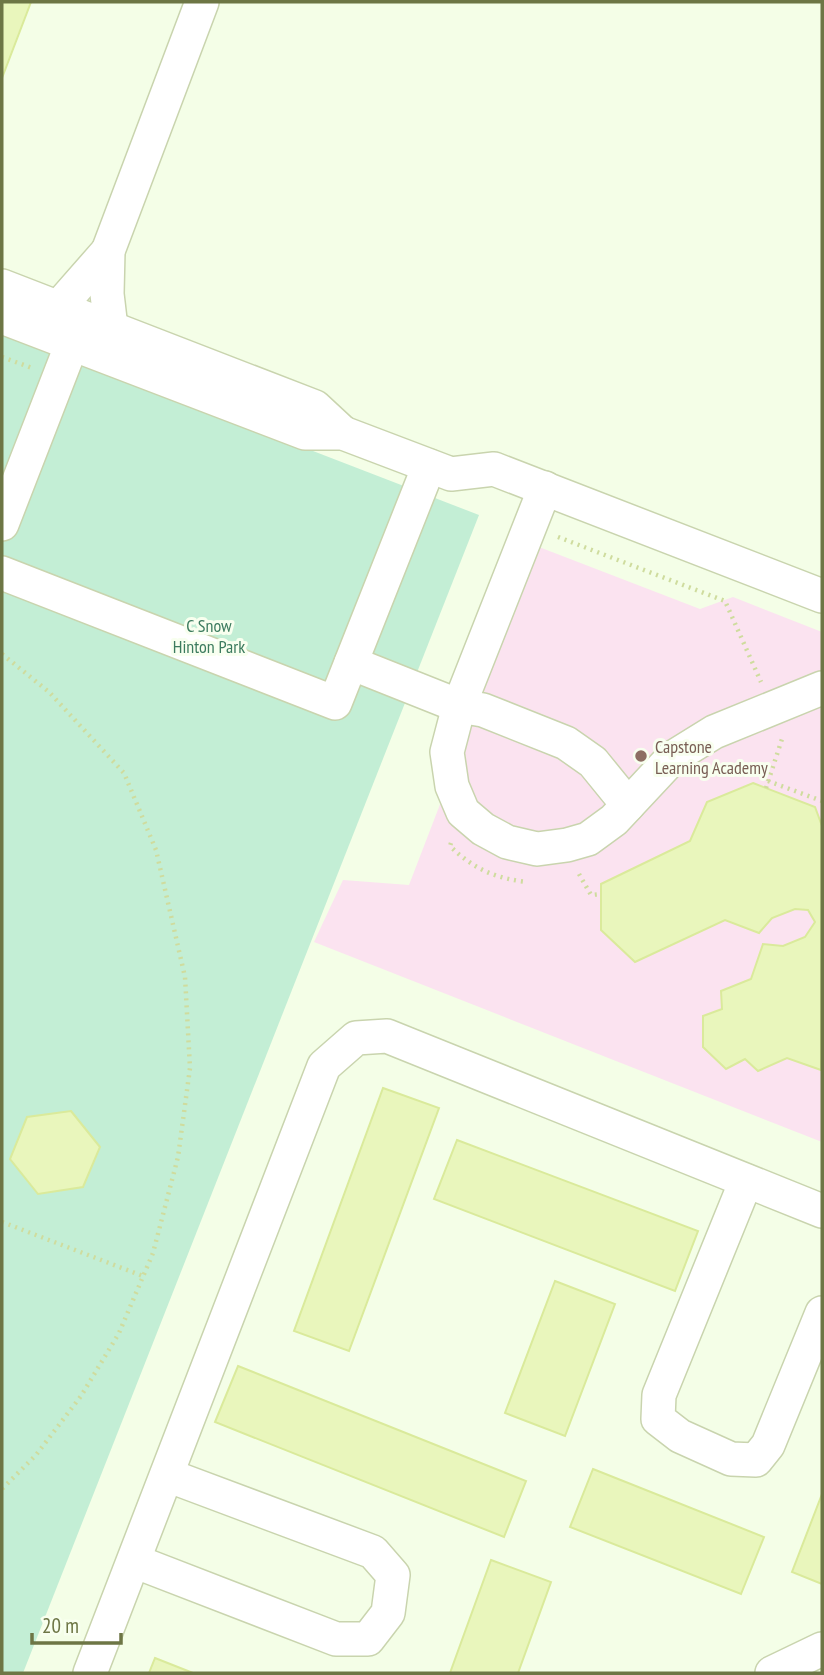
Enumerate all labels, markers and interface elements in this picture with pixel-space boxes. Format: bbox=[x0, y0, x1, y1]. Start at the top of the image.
park label: C Snow Hinton Park bbox=[173, 614, 245, 658]
place label: Capstone Learning Academy bbox=[655, 735, 768, 779]
marker: Capstone Learning Academy bbox=[633, 748, 649, 764]
scale bar bbox=[32, 1602, 121, 1646]
text: 20 m bbox=[42, 1612, 79, 1639]

